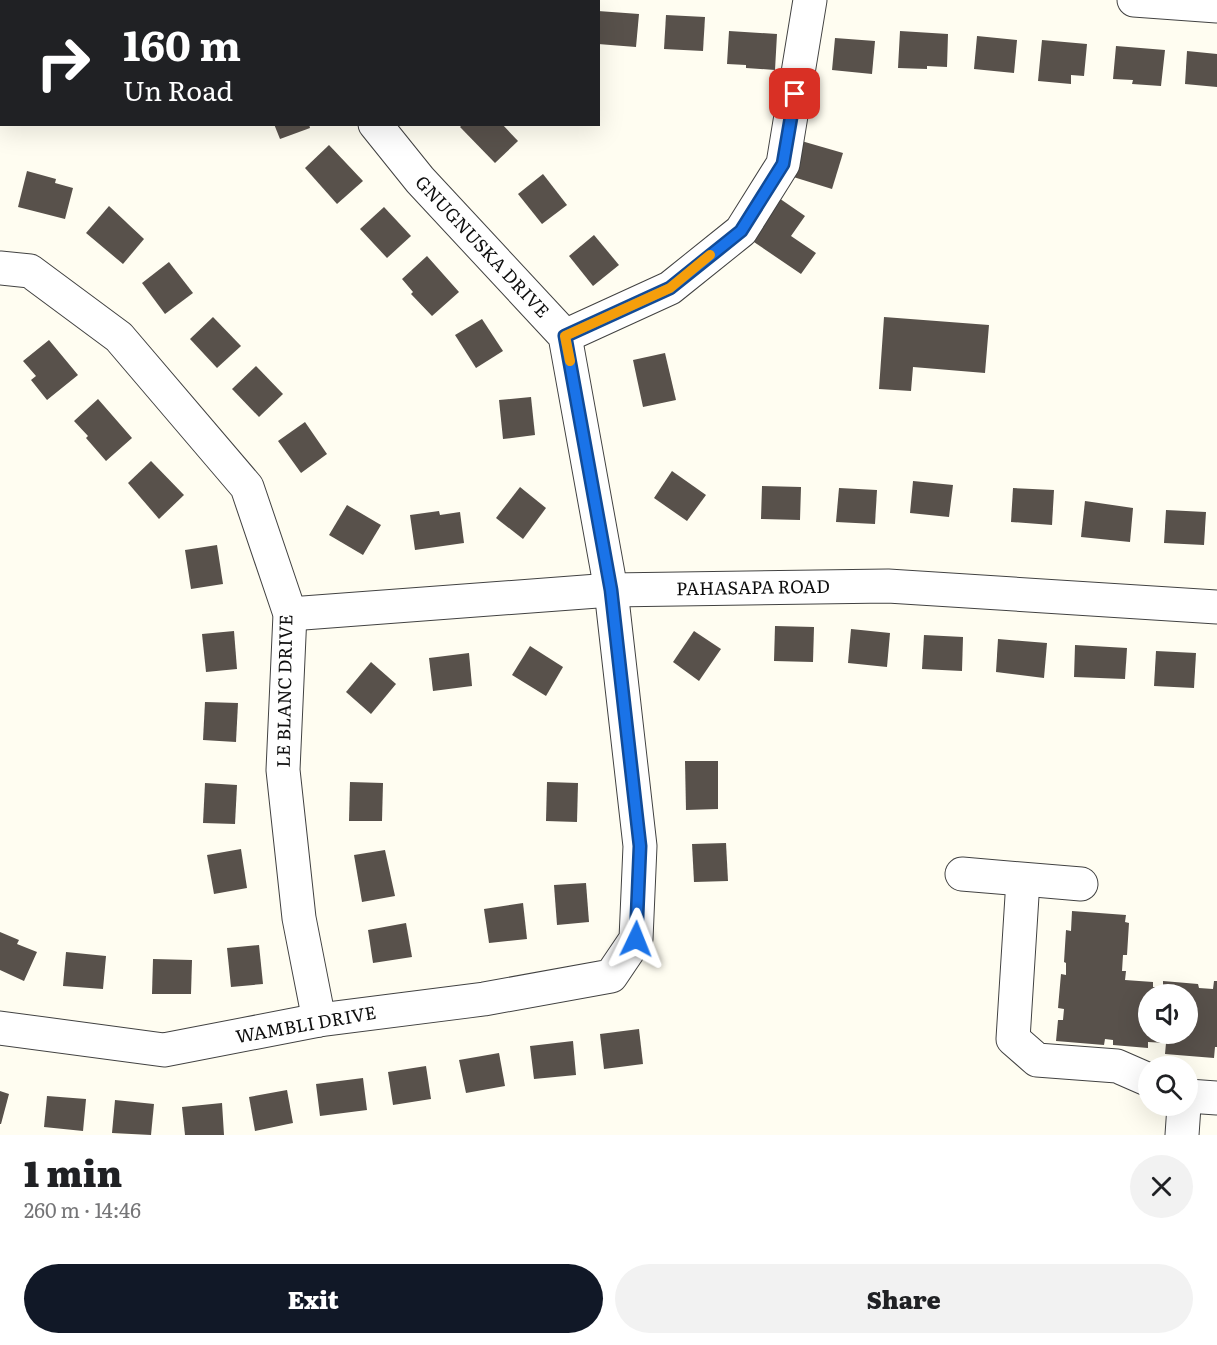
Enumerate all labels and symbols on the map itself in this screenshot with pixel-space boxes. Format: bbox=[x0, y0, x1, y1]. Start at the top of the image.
pin bbox=[769, 68, 820, 119]
street label: GNUGNUSKA DRIVE bbox=[410, 169, 556, 323]
street label: PAHASAPA ROAD bbox=[676, 572, 830, 601]
street label: LE BLANC DRIVE bbox=[269, 614, 298, 768]
position arrow bbox=[604, 907, 668, 971]
street label: WAMBLI DRIVE bbox=[233, 998, 378, 1049]

